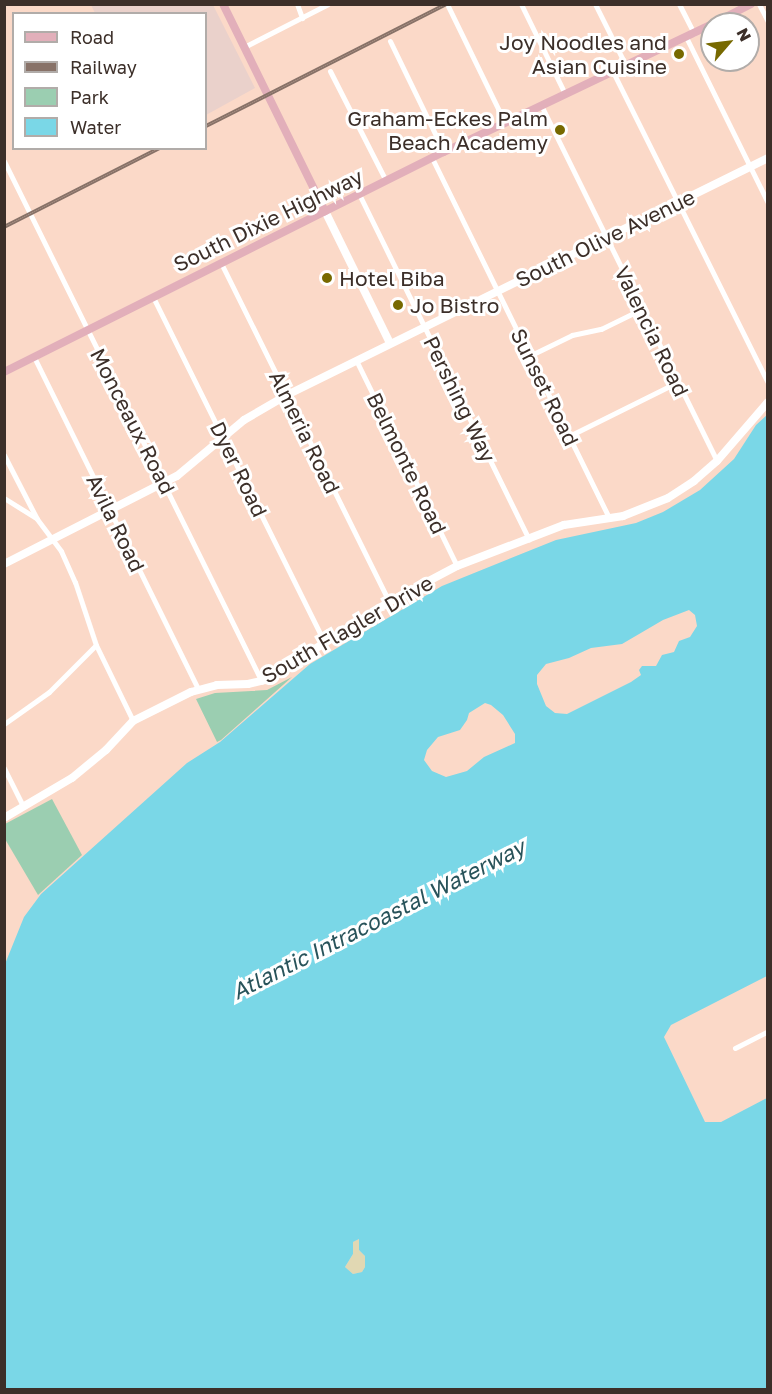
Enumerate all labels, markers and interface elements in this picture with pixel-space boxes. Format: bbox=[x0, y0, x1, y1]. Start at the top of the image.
legend bbox=[12, 12, 207, 150]
north arrow bbox=[700, 12, 760, 72]
text: N bbox=[732, 24, 756, 45]
text: Road bbox=[70, 26, 114, 48]
place label: Joy Noodles and Asian Cuisine bbox=[499, 29, 667, 79]
marker: Joy Noodles and Asian Cuisine bbox=[672, 47, 686, 61]
text: Railway bbox=[70, 56, 137, 78]
text: Park bbox=[70, 86, 109, 108]
place label: Graham-Eckes Palm Beach Academy bbox=[347, 105, 548, 155]
text: Water bbox=[70, 116, 121, 138]
marker: Graham-Eckes Palm Beach Academy bbox=[553, 123, 567, 137]
street label: South Dixie Highway bbox=[169, 163, 367, 277]
street label: South Olive Avenue bbox=[511, 184, 699, 292]
street label: Valencia Road bbox=[610, 262, 694, 400]
place label: Hotel Biba bbox=[339, 265, 445, 291]
marker: Hotel Biba bbox=[320, 271, 334, 285]
place label: Jo Bistro bbox=[410, 292, 499, 318]
marker: Jo Bistro bbox=[391, 298, 405, 312]
street label: Sunset Road bbox=[506, 324, 584, 450]
street label: Pershing Way bbox=[419, 332, 501, 466]
street label: Monceaux Road bbox=[85, 344, 181, 498]
street label: Almeria Road bbox=[264, 366, 346, 498]
street label: Belmonte Road bbox=[362, 388, 452, 538]
street label: Dyer Road bbox=[205, 417, 273, 521]
street label: Avila Road bbox=[82, 470, 150, 576]
street label: South Flagler Drive bbox=[257, 570, 437, 688]
water label: Atlantic Intracoastal Waterway bbox=[227, 833, 529, 1005]

